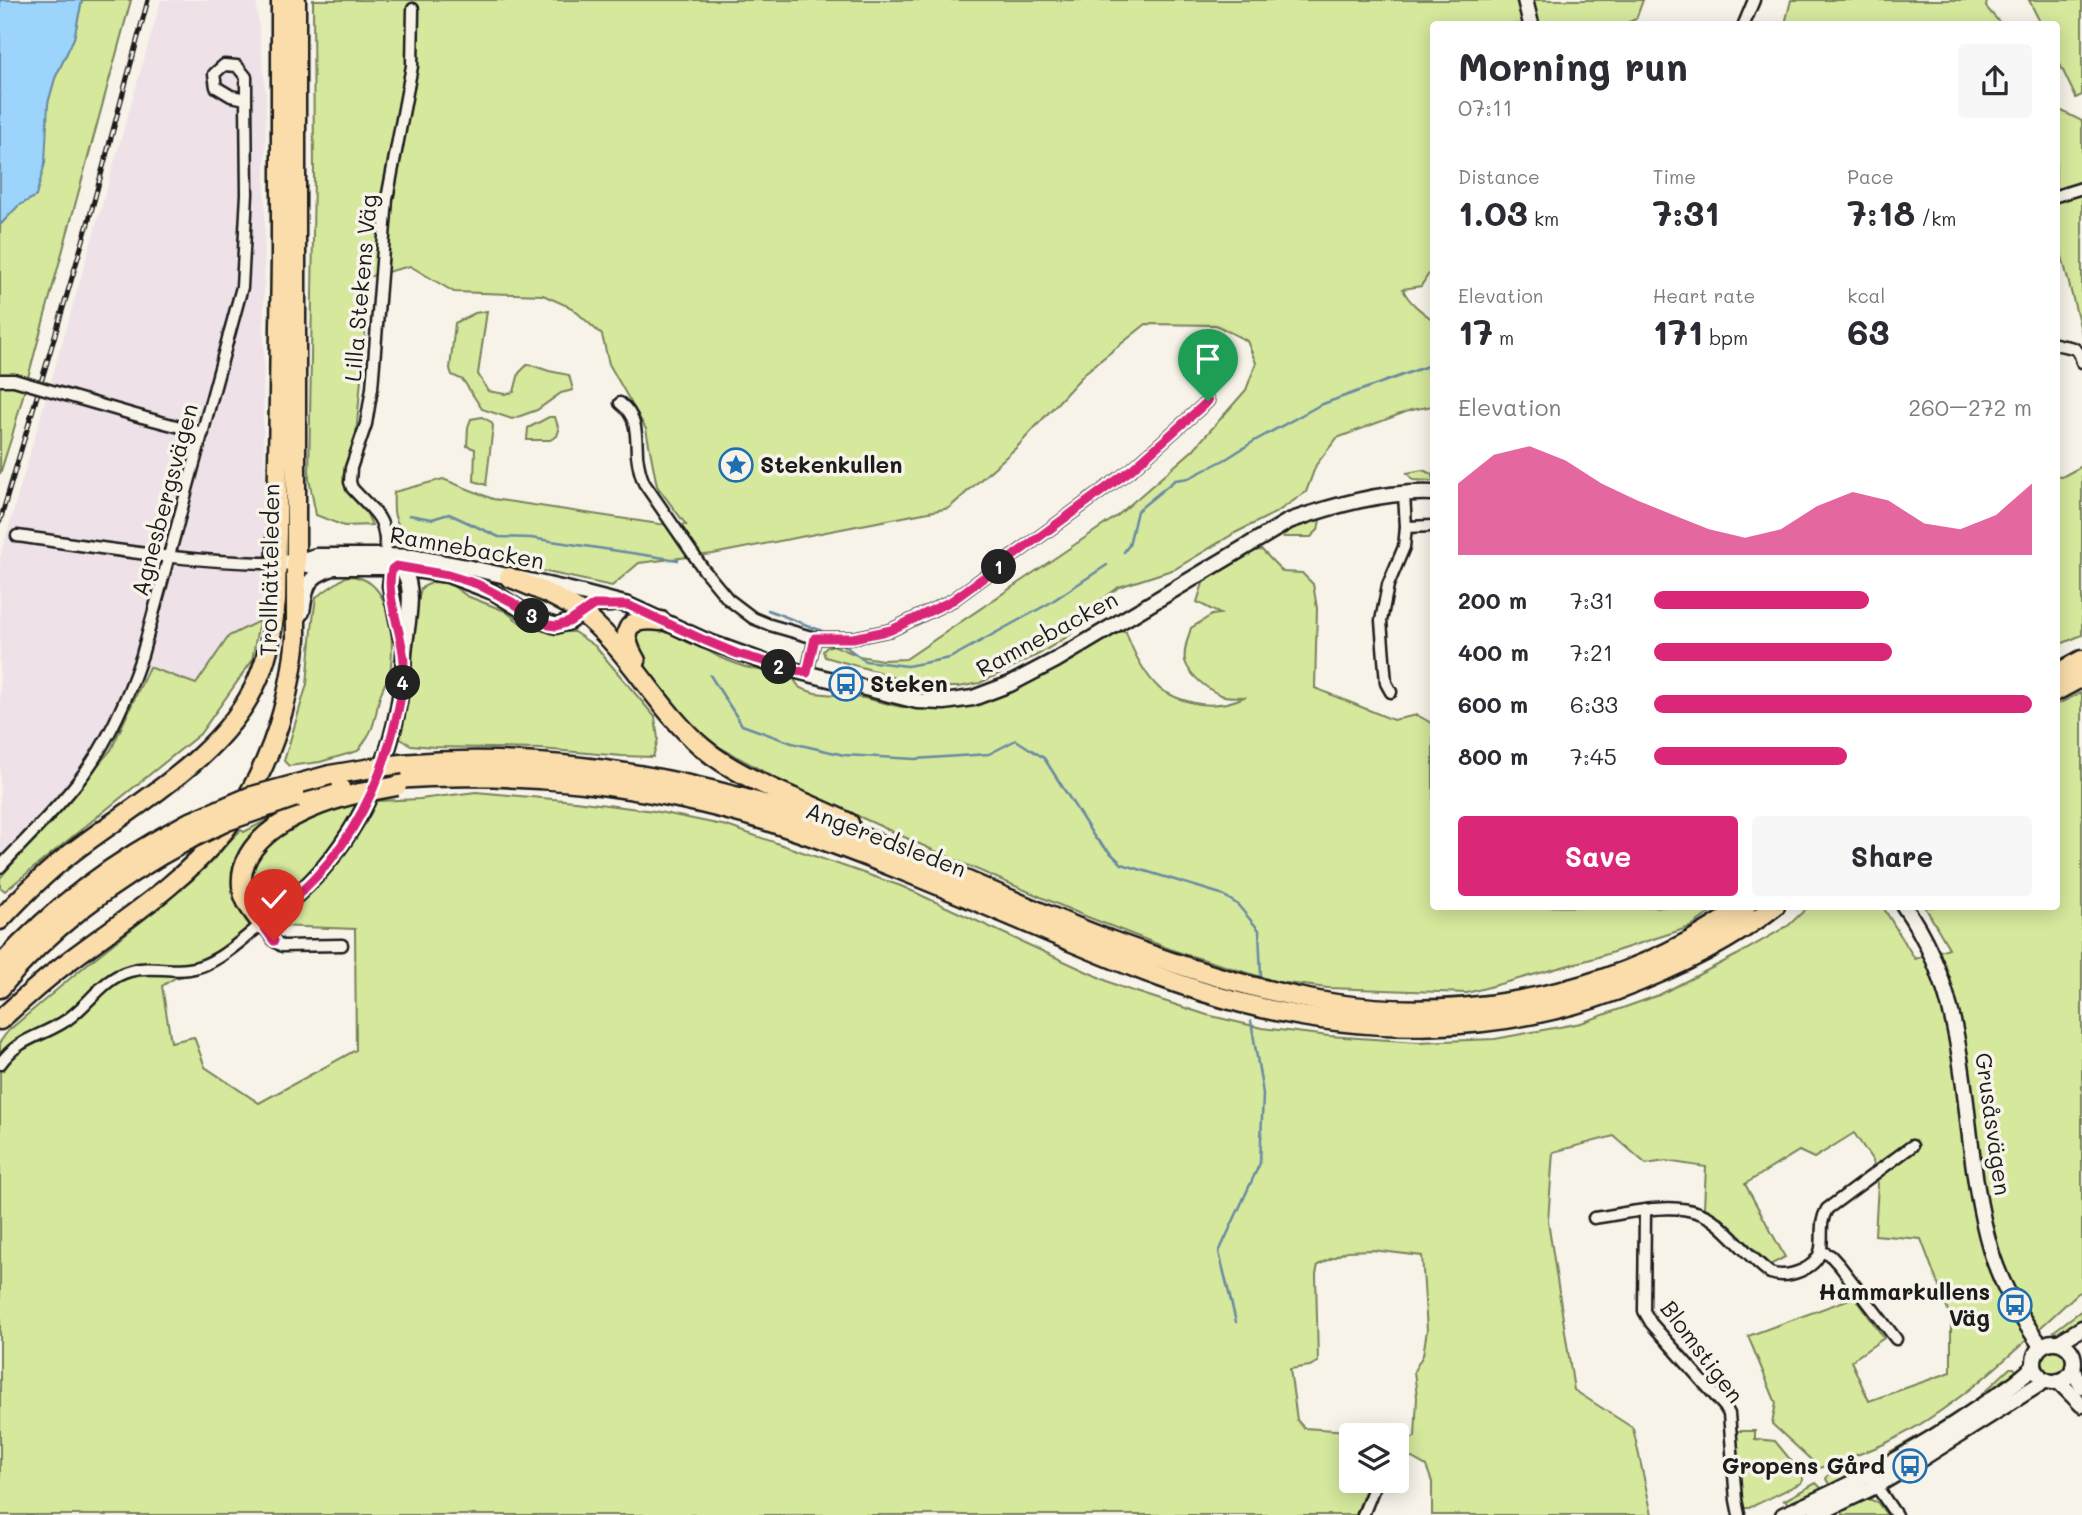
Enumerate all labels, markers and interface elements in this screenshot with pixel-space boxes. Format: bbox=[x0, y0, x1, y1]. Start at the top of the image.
text: Morning run bbox=[1458, 41, 1688, 91]
button: share bbox=[1958, 44, 2032, 118]
text: 07:11 bbox=[1458, 92, 1513, 122]
text: Distance bbox=[1458, 164, 1540, 189]
text: Time bbox=[1653, 164, 1696, 189]
text: Pace bbox=[1847, 164, 1894, 189]
text: 1.03 bbox=[1458, 189, 1528, 235]
text: 7:31 bbox=[1653, 189, 1720, 235]
text: 7:18 bbox=[1847, 189, 1915, 235]
street label: Lilla Stekens Väg bbox=[337, 193, 383, 383]
text: km bbox=[1528, 206, 1559, 231]
text: /km bbox=[1915, 206, 1956, 231]
text: Elevation bbox=[1458, 283, 1543, 308]
text: Heart rate bbox=[1653, 283, 1755, 308]
text: kcal bbox=[1847, 283, 1885, 308]
text: 17 bbox=[1458, 308, 1493, 354]
text: 171 bbox=[1653, 308, 1703, 354]
text: 63 bbox=[1847, 308, 1890, 354]
text: m bbox=[1493, 325, 1514, 350]
text: bpm bbox=[1703, 325, 1748, 350]
pin bbox=[1178, 329, 1238, 401]
icon: arrive bbox=[1189, 340, 1227, 378]
text: Elevation bbox=[1458, 392, 1561, 422]
text: 260–272 m bbox=[1908, 392, 2032, 422]
street label: Agnesbergsvägen bbox=[124, 400, 204, 599]
place icon: Stekenkullen bbox=[717, 446, 755, 484]
place label: Stekenkullen bbox=[760, 449, 903, 479]
street label: Trollhätteleden bbox=[252, 483, 286, 657]
street label: Ramnebacken bbox=[388, 519, 547, 575]
pin: 1 bbox=[982, 550, 1016, 584]
text: 1 bbox=[994, 554, 1003, 579]
street label: Ramnebacken bbox=[971, 583, 1122, 683]
text: 200 m bbox=[1458, 585, 1527, 615]
text: 7:31 bbox=[1570, 585, 1614, 615]
pin: 3 bbox=[514, 598, 550, 634]
text: 3 bbox=[526, 603, 537, 628]
text: 400 m bbox=[1458, 637, 1529, 667]
text: 7:21 bbox=[1570, 637, 1613, 667]
pin: 2 bbox=[762, 650, 796, 684]
text: 2 bbox=[773, 654, 784, 679]
bus stop icon: Steken bbox=[827, 665, 865, 703]
pin: 4 bbox=[386, 666, 420, 700]
place label: Steken bbox=[870, 668, 948, 698]
text: 4 bbox=[396, 670, 409, 695]
text: 600 m bbox=[1458, 689, 1528, 719]
text: 6:33 bbox=[1570, 689, 1618, 719]
text: 800 m bbox=[1458, 741, 1528, 771]
text: 7:45 bbox=[1570, 741, 1617, 771]
street label: Angeredsleden bbox=[802, 795, 971, 883]
button: Save bbox=[1458, 816, 1738, 896]
button: Share bbox=[1752, 816, 2032, 896]
pin bbox=[244, 869, 304, 941]
icon: check bbox=[255, 880, 293, 918]
street label: Grusåsvägen bbox=[1969, 1051, 2019, 1197]
place label: Hammarkullens Väg bbox=[1818, 1276, 1990, 1332]
bus stop icon: Hammarkullens Väg bbox=[1996, 1286, 2034, 1324]
street label: Blomstigen bbox=[1655, 1294, 1751, 1409]
map controls bbox=[1339, 1423, 1409, 1493]
button: layers bbox=[1339, 1423, 1409, 1493]
bus stop icon: Gropens Gård bbox=[1891, 1447, 1929, 1485]
place label: Gropens Gård bbox=[1722, 1450, 1885, 1480]

